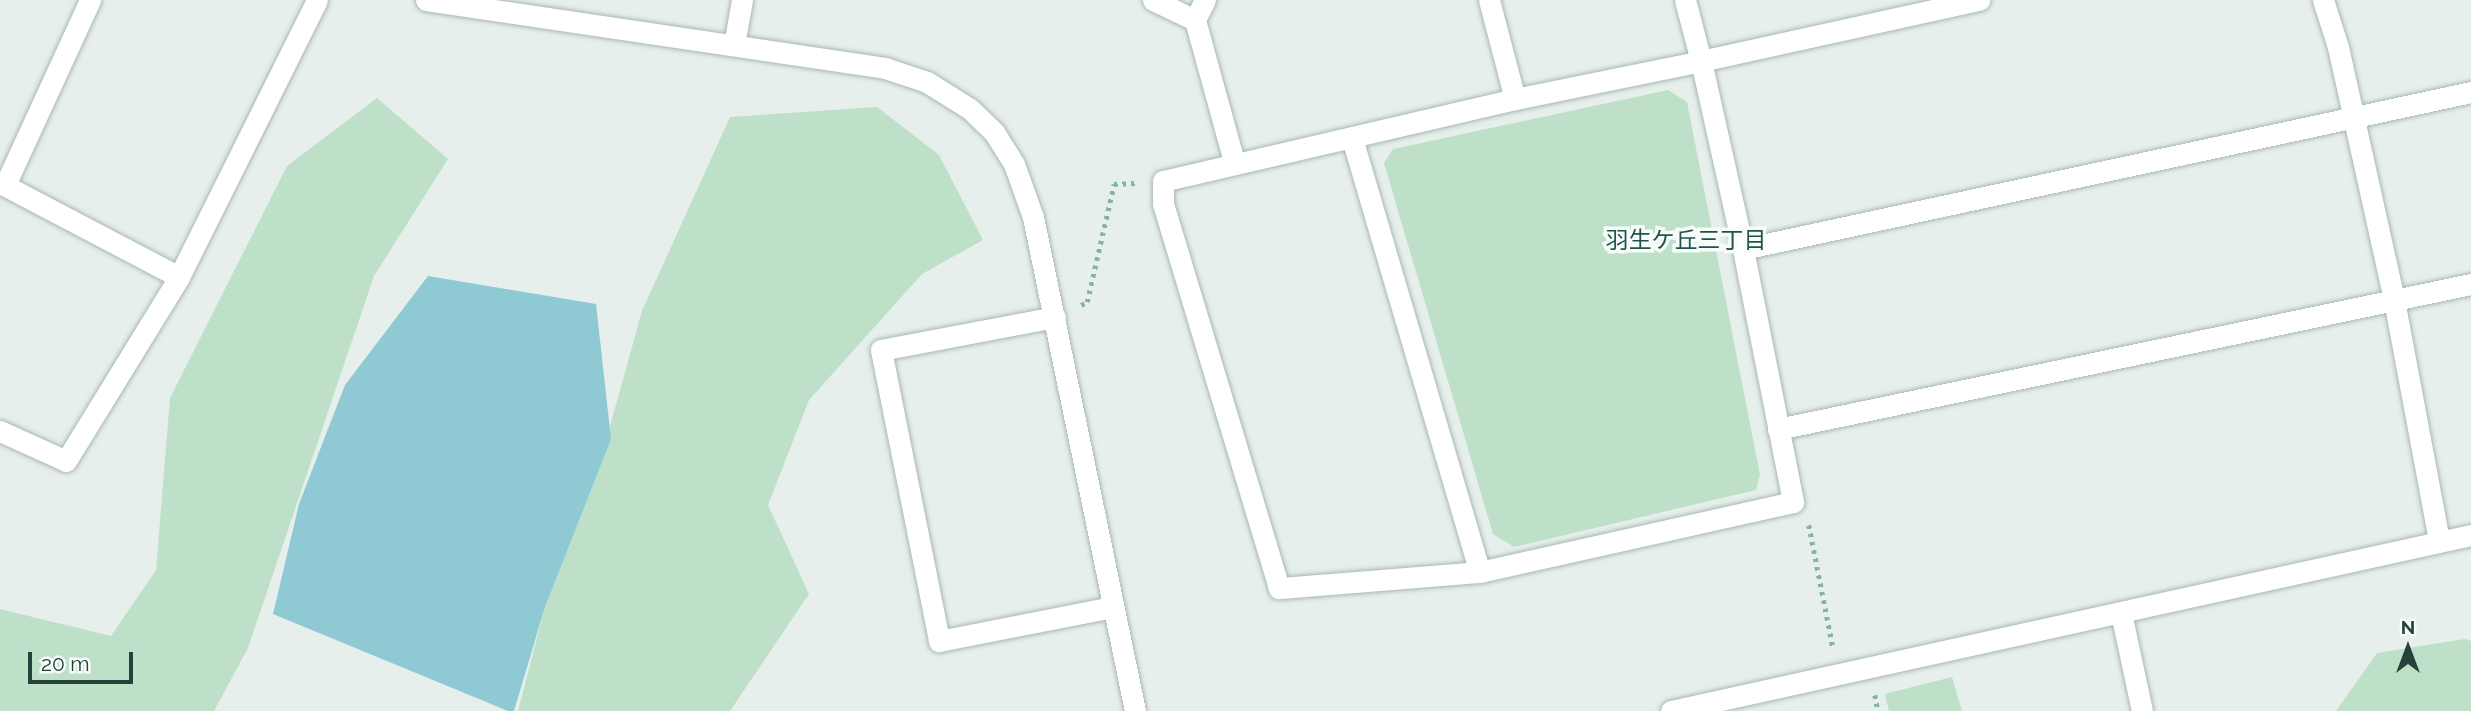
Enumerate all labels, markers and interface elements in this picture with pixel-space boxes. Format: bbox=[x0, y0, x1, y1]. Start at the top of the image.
district label: 羽生ケ丘三丁目 bbox=[1606, 226, 1766, 254]
north arrow bbox=[2373, 613, 2443, 683]
text: N bbox=[2401, 616, 2415, 638]
scale bar bbox=[32, 638, 136, 682]
text: 20 m bbox=[41, 651, 89, 676]

